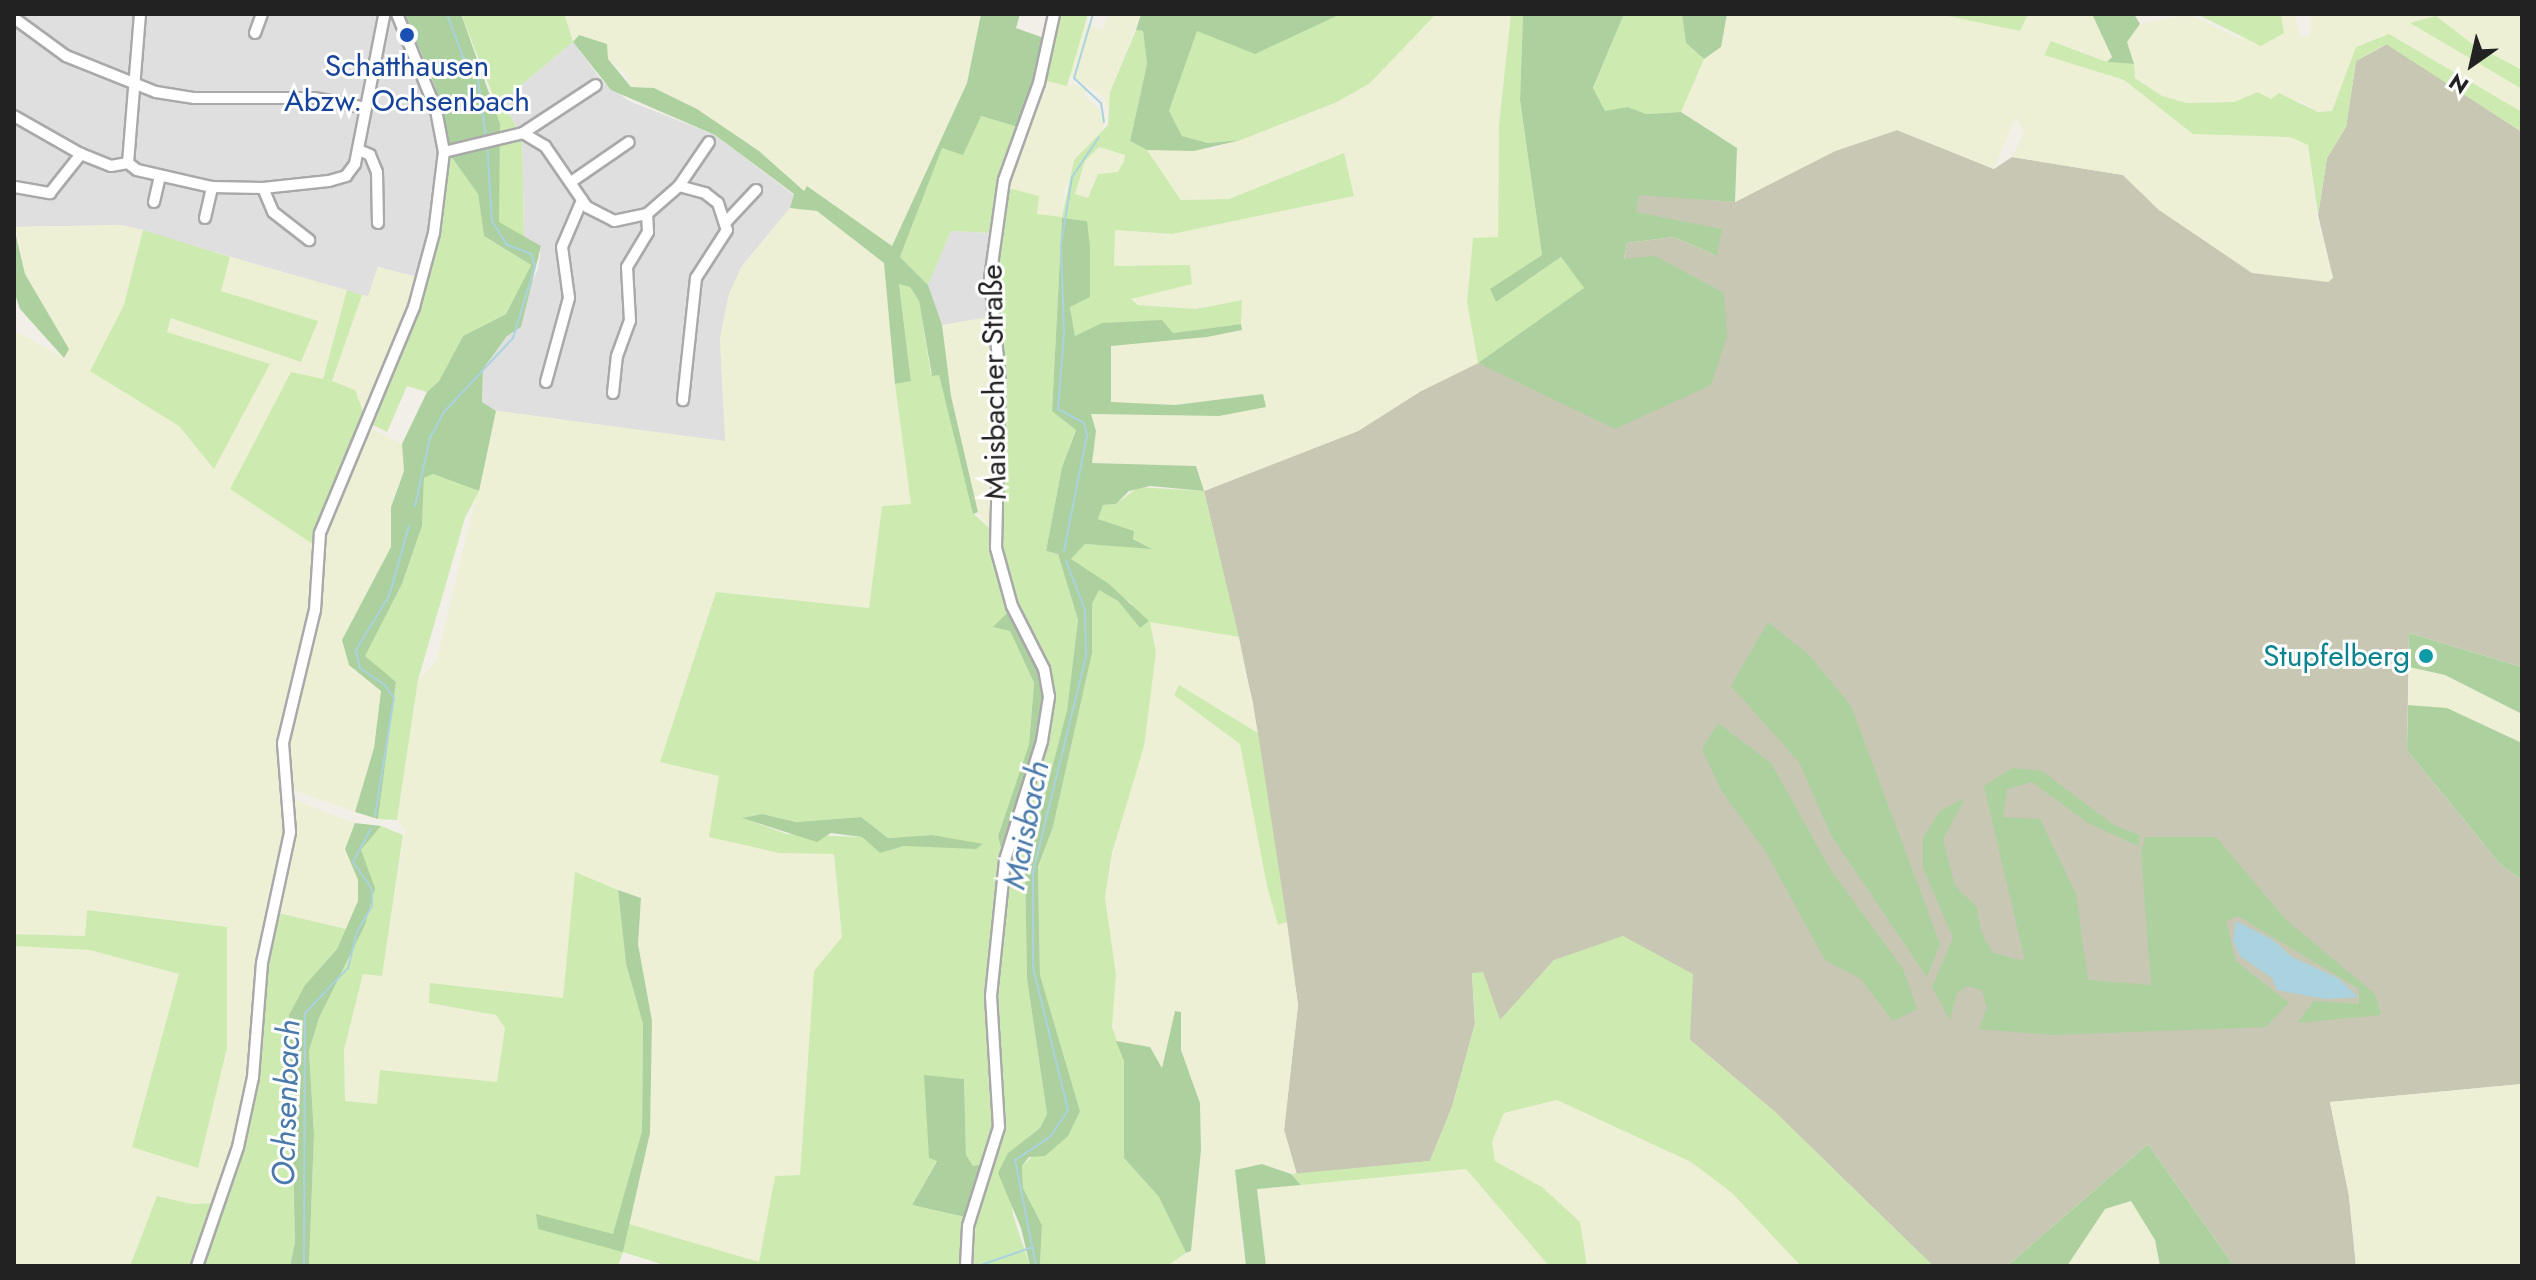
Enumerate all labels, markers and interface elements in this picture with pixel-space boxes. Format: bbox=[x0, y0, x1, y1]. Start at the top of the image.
north arrow bbox=[2432, 24, 2512, 104]
marker: Schatthausen Abzw. Ochsenbach bbox=[398, 26, 416, 44]
place label: Schatthausen Abzw. Ochsenbach bbox=[284, 48, 530, 118]
text: N bbox=[2442, 66, 2475, 102]
street label: Maisbacher Straße bbox=[974, 264, 1014, 500]
place label: Stupfelberg bbox=[2263, 638, 2410, 674]
marker: Stupfelberg bbox=[2417, 647, 2435, 665]
water label: Maisbach bbox=[995, 758, 1057, 892]
water label: Ochsenbach bbox=[264, 1019, 308, 1187]

